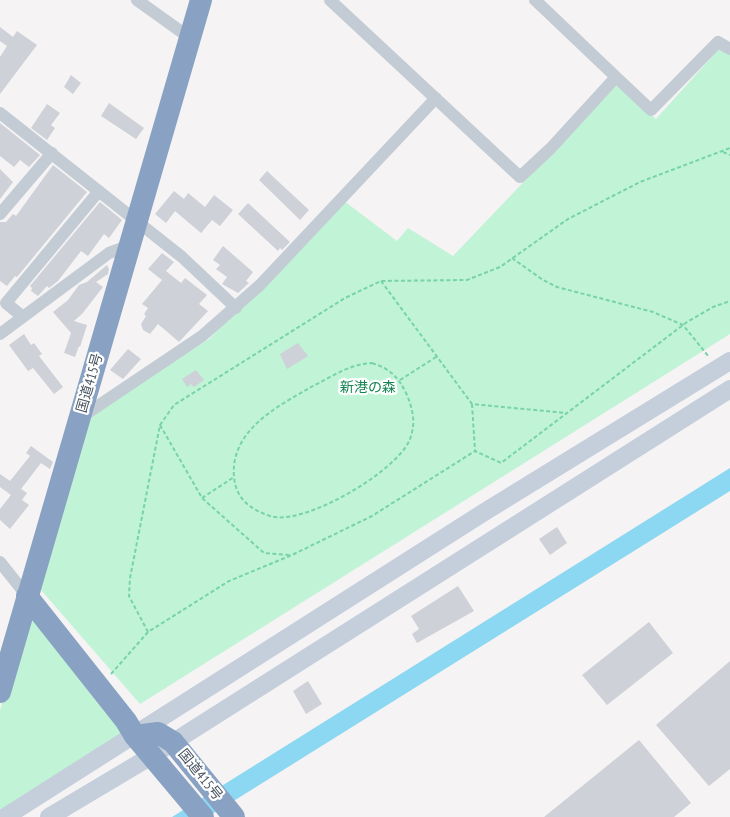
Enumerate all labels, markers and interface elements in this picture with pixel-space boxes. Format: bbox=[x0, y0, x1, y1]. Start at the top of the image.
street label: 国道415号 bbox=[74, 351, 106, 415]
park label: 新港の森 bbox=[340, 380, 396, 396]
street label: 国道415号 bbox=[174, 746, 226, 804]

